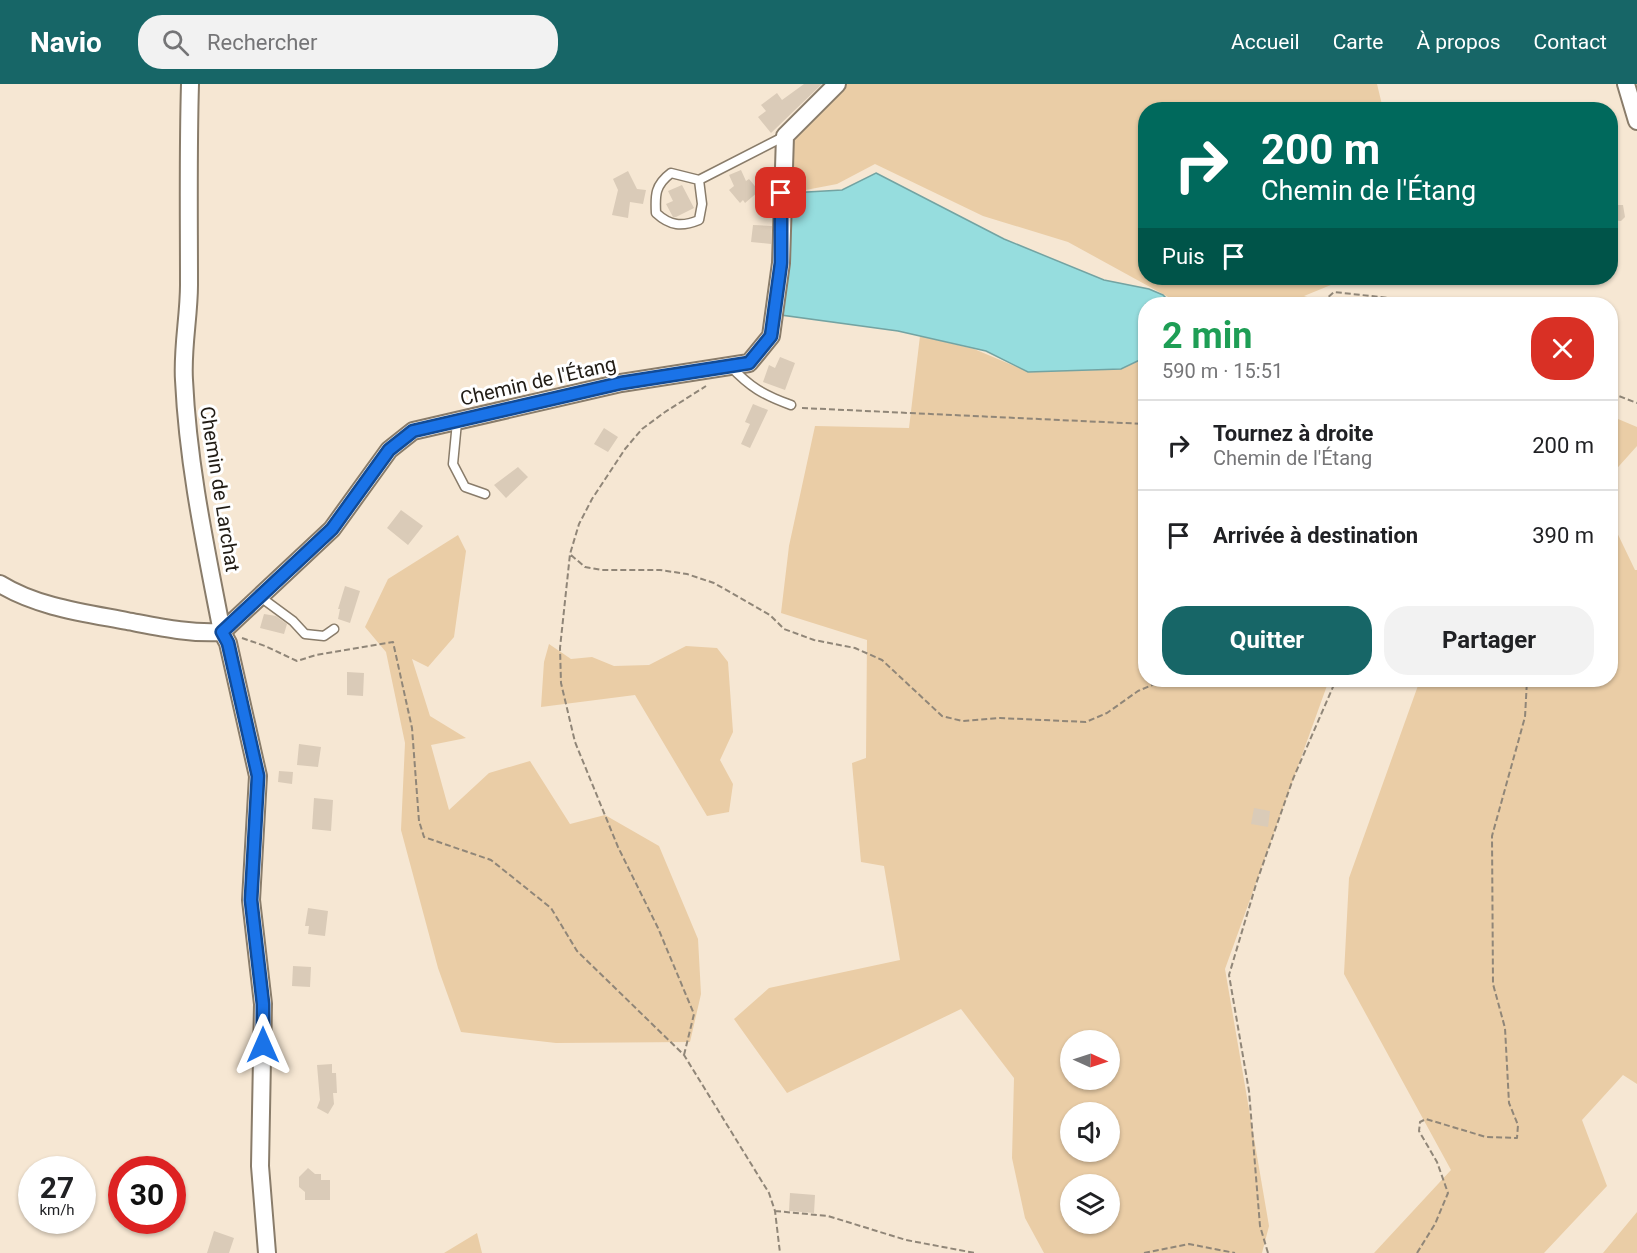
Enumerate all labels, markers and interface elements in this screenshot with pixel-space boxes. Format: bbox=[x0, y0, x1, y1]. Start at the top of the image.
search box bbox=[138, 15, 558, 69]
text: Navio bbox=[30, 26, 102, 59]
icon: search bbox=[159, 26, 192, 59]
text: Rechercher bbox=[207, 30, 317, 55]
text: Accueil bbox=[1231, 30, 1300, 54]
text: Carte bbox=[1333, 30, 1383, 54]
text: À propos bbox=[1416, 30, 1501, 54]
text: Contact bbox=[1534, 30, 1607, 54]
text: 200 m bbox=[1261, 125, 1380, 174]
icon: right bbox=[1162, 126, 1240, 204]
pin bbox=[755, 167, 806, 218]
text: Chemin de l'Étang bbox=[1261, 175, 1476, 207]
icon: arrive bbox=[764, 176, 797, 209]
icon: arrive bbox=[1217, 240, 1250, 273]
text: Puis bbox=[1162, 244, 1205, 269]
text: 2 min bbox=[1162, 315, 1253, 357]
button: close bbox=[1531, 317, 1594, 380]
street label: Chemin de l'Étang bbox=[458, 351, 618, 411]
text: 590 m · 15:51 bbox=[1162, 359, 1283, 383]
street label: Chemin de Larchat bbox=[195, 405, 245, 573]
text: Tournez à droite bbox=[1213, 421, 1373, 446]
icon: right bbox=[1162, 429, 1195, 462]
text: 200 m bbox=[1532, 433, 1594, 458]
text: Chemin de l'Étang bbox=[1213, 446, 1372, 470]
icon: arrive bbox=[1162, 519, 1195, 552]
text: Arrivée à destination bbox=[1213, 523, 1418, 548]
text: 390 m bbox=[1532, 523, 1594, 548]
button: Quitter bbox=[1162, 606, 1372, 675]
button: Partager bbox=[1384, 606, 1594, 675]
position arrow bbox=[231, 1013, 295, 1077]
north arrow bbox=[1060, 1030, 1120, 1090]
map controls bbox=[1060, 1030, 1120, 1234]
button: sound bbox=[1060, 1102, 1120, 1162]
speed limit sign: 30 bbox=[108, 1156, 186, 1234]
text: 27 bbox=[40, 1170, 74, 1205]
button: layers bbox=[1060, 1174, 1120, 1234]
text: km/h bbox=[39, 1201, 75, 1219]

